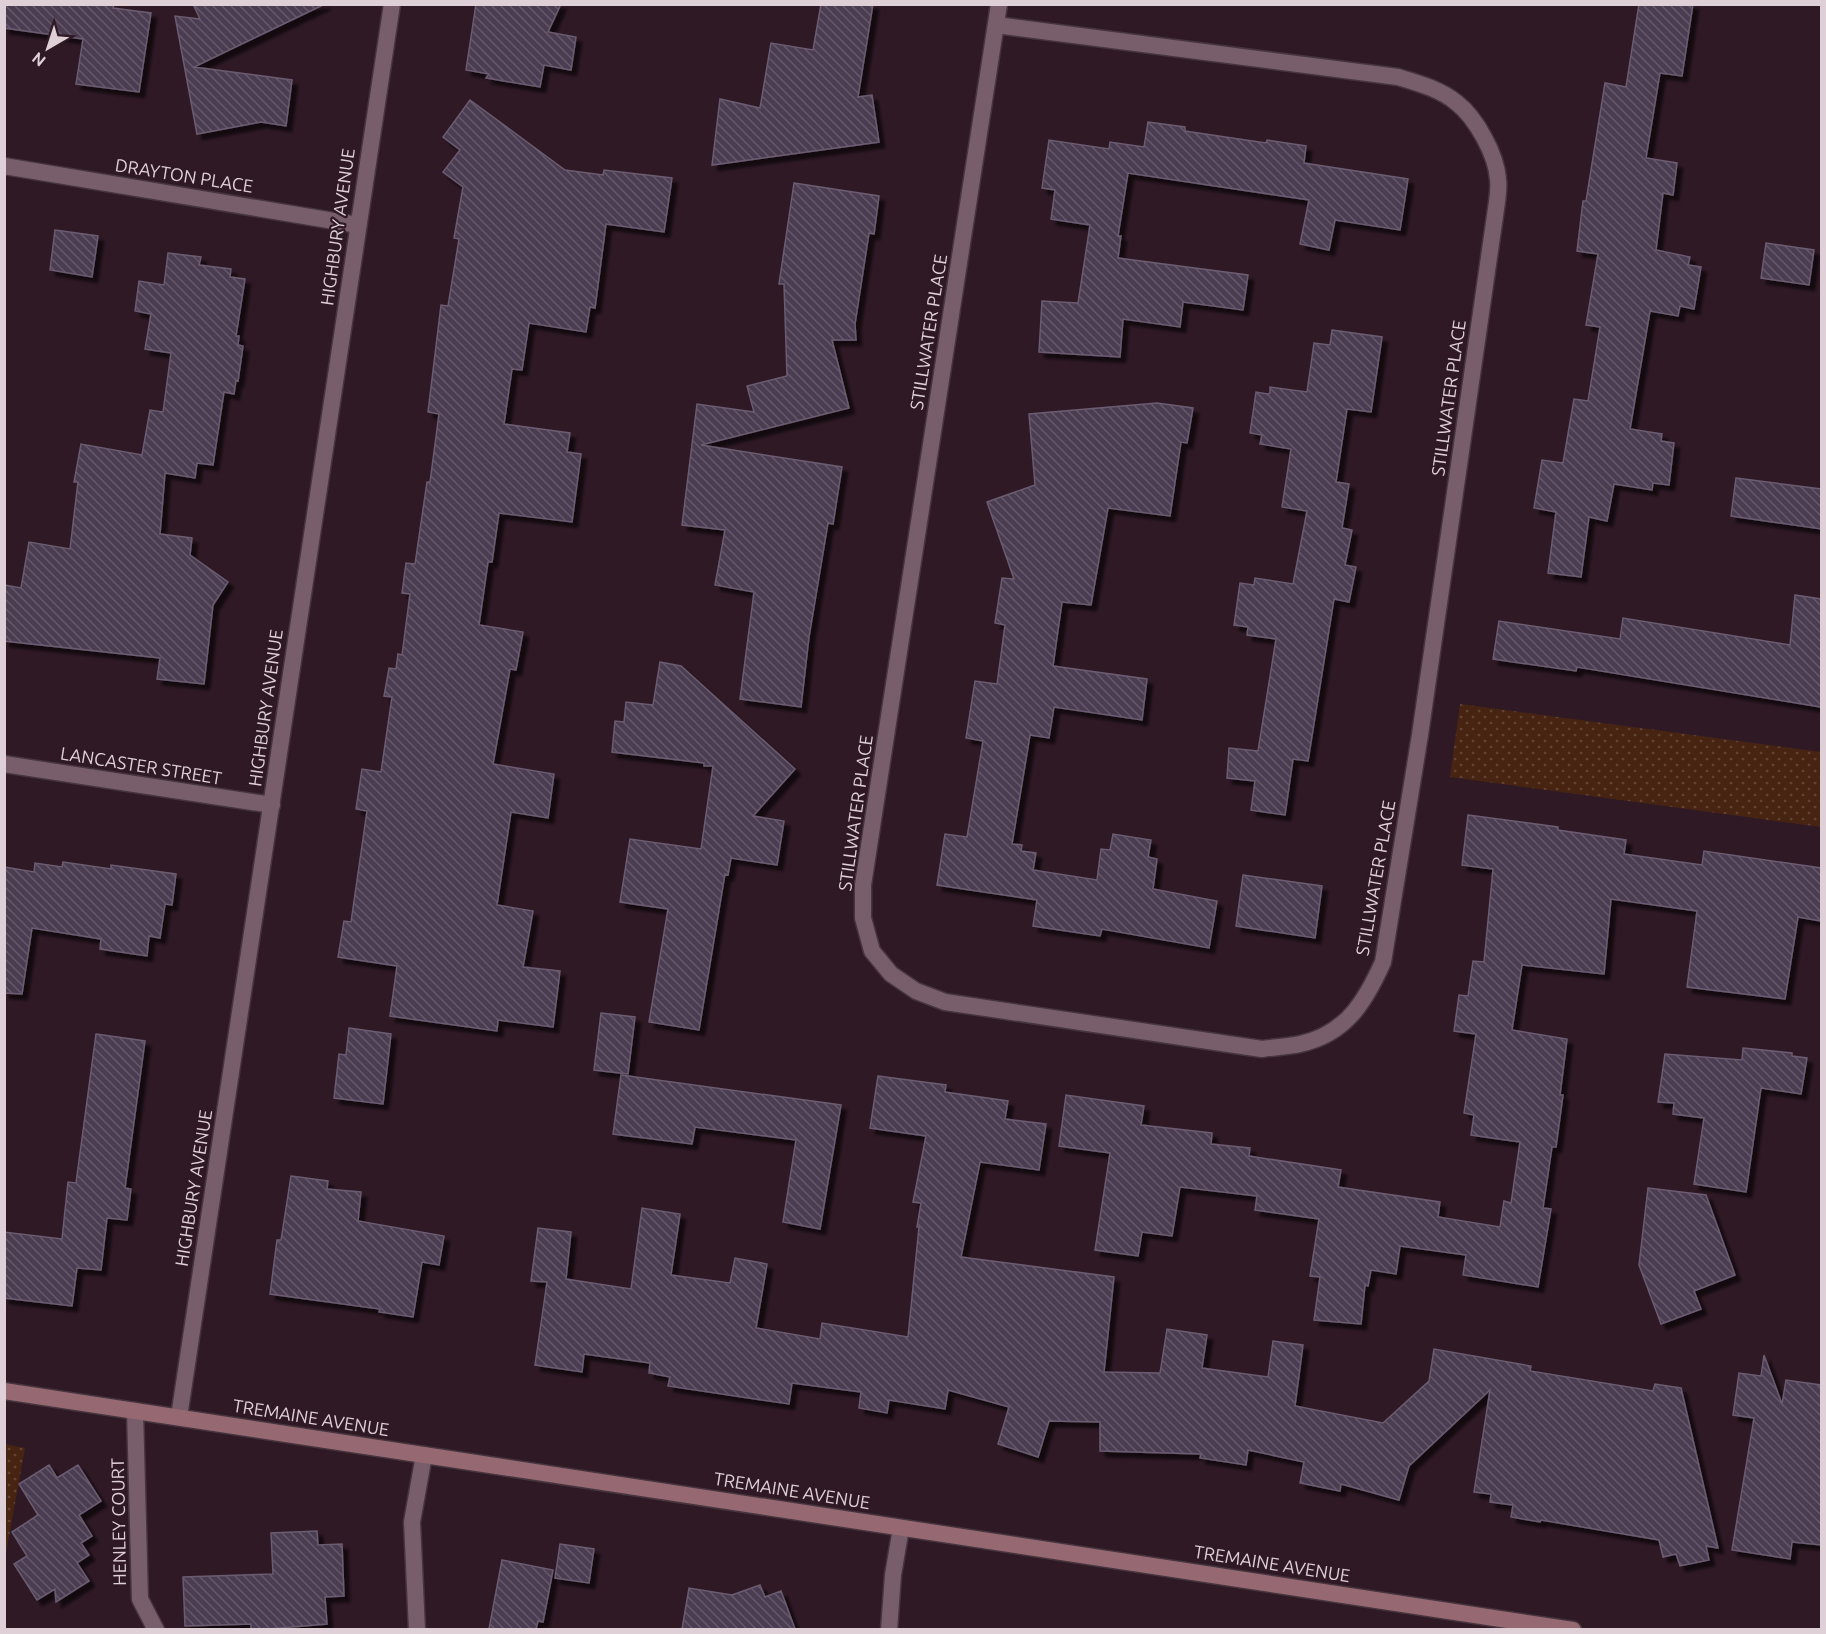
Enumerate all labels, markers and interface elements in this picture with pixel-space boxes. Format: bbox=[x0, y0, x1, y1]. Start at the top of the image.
north arrow bbox=[18, 18, 78, 78]
text: N bbox=[28, 49, 49, 70]
street label: HIGHBURY AVENUE bbox=[316, 147, 358, 307]
street label: DRAYTON PLACE bbox=[114, 154, 255, 196]
street label: STILLWATER PLACE bbox=[906, 253, 950, 411]
street label: STILLWATER PLACE bbox=[1427, 319, 1469, 477]
street label: HIGHBURY AVENUE bbox=[244, 628, 286, 788]
street label: STILLWATER PLACE bbox=[834, 734, 876, 892]
street label: LANCASTER STREET bbox=[59, 742, 223, 788]
street label: STILLWATER PLACE bbox=[1352, 799, 1399, 957]
street label: HIGHBURY AVENUE bbox=[171, 1108, 215, 1268]
street label: TREMAINE AVENUE bbox=[232, 1395, 391, 1439]
street label: HENLEY COURT bbox=[107, 1458, 129, 1586]
street label: TREMAINE AVENUE bbox=[713, 1468, 872, 1512]
street label: TREMAINE AVENUE bbox=[1193, 1541, 1352, 1585]

